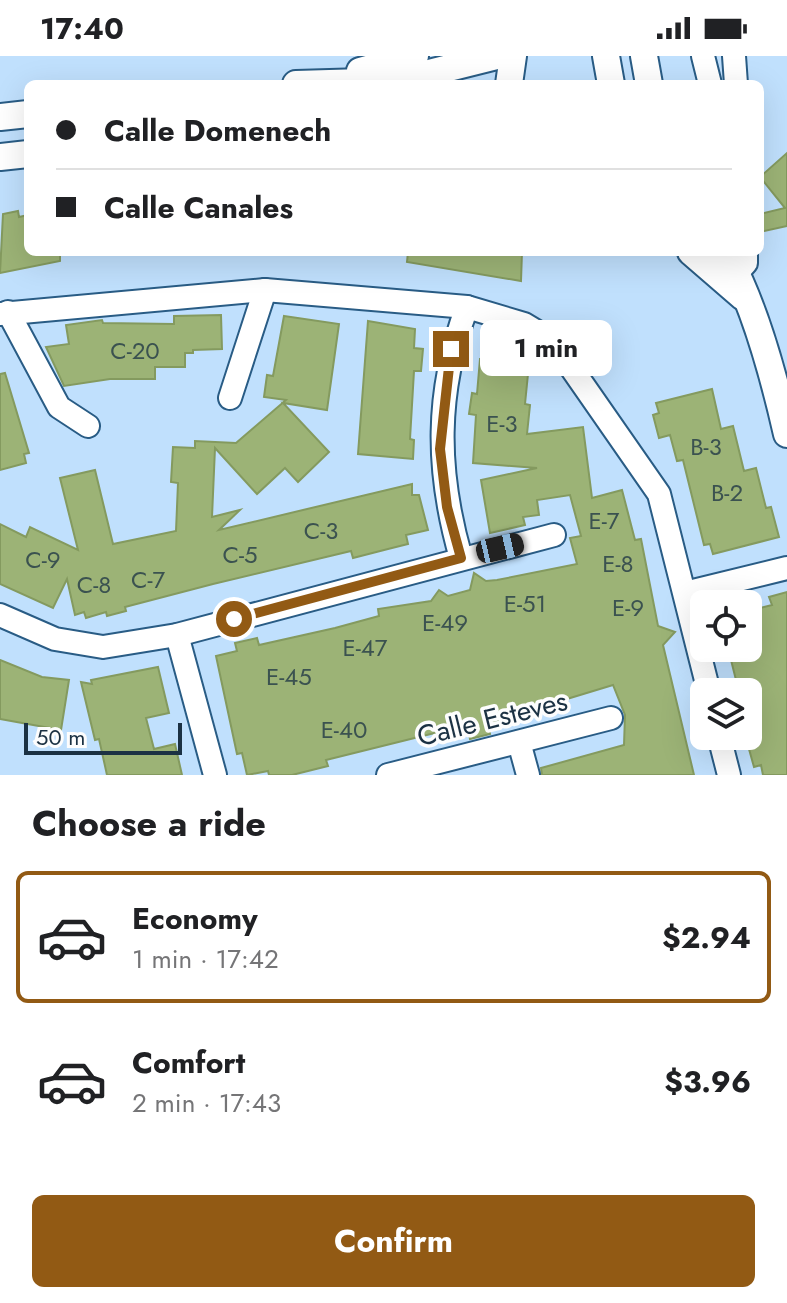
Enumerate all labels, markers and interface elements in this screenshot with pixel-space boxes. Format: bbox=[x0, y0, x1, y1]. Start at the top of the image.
text: 17:40 bbox=[40, 7, 124, 50]
text: Calle Domenech bbox=[104, 109, 331, 152]
text: Calle Canales bbox=[104, 186, 293, 229]
callout: 1 min bbox=[479, 321, 611, 377]
text: 1 min bbox=[514, 329, 578, 367]
route end bbox=[433, 331, 469, 367]
house number: C-20 bbox=[110, 333, 160, 368]
house number: E-3 bbox=[486, 406, 518, 441]
house number: B-3 bbox=[690, 429, 722, 464]
house number: B-2 bbox=[711, 475, 743, 510]
house number: E-7 bbox=[589, 503, 620, 538]
house number: C-3 bbox=[304, 513, 338, 548]
car bbox=[474, 531, 526, 565]
house number: C-5 bbox=[222, 537, 258, 572]
house number: C-9 bbox=[25, 542, 61, 577]
house number: E-8 bbox=[602, 546, 634, 581]
house number: C-7 bbox=[131, 562, 165, 597]
house number: C-8 bbox=[77, 567, 111, 602]
house number: E-51 bbox=[504, 586, 546, 621]
house number: E-9 bbox=[612, 590, 644, 625]
map controls bbox=[690, 590, 762, 750]
button: locate bbox=[690, 590, 762, 662]
route start bbox=[216, 601, 252, 637]
house number: E-49 bbox=[422, 605, 468, 640]
house number: E-47 bbox=[343, 630, 388, 665]
house number: E-45 bbox=[266, 659, 312, 694]
button: layers bbox=[690, 678, 762, 750]
street label: Calle Esteves bbox=[413, 680, 571, 757]
house number: E-40 bbox=[321, 712, 367, 747]
scale bar bbox=[24, 719, 182, 755]
text: 50 m bbox=[36, 721, 85, 753]
text: Choose a ride bbox=[32, 797, 266, 849]
text: Economy bbox=[132, 897, 258, 940]
icon: car bbox=[36, 901, 108, 973]
text: $2.94 bbox=[662, 916, 751, 959]
text: 1 min · 17:42 bbox=[132, 940, 279, 978]
text: Comfort bbox=[132, 1041, 245, 1084]
icon: car bbox=[36, 1045, 108, 1117]
text: $3.96 bbox=[664, 1060, 751, 1103]
text: 2 min · 17:43 bbox=[132, 1084, 281, 1122]
button: Confirm bbox=[32, 1195, 755, 1287]

